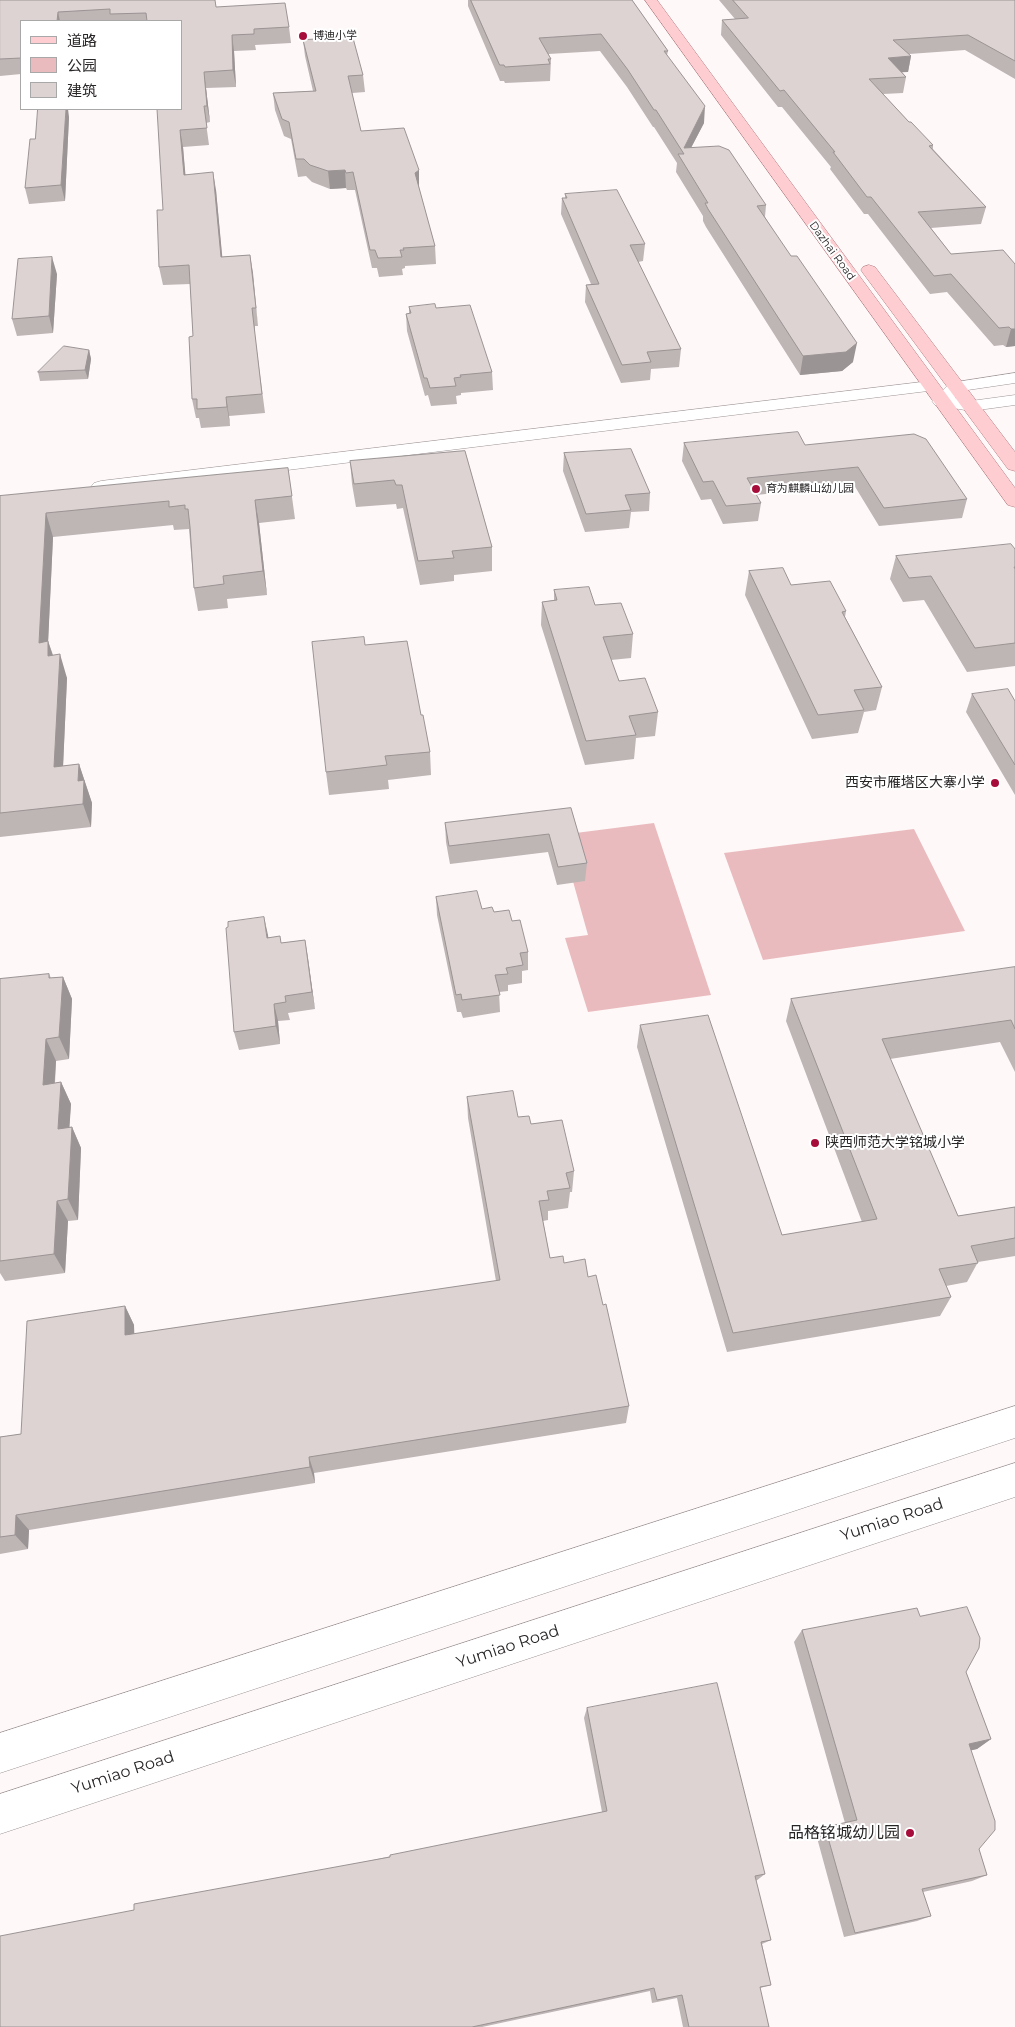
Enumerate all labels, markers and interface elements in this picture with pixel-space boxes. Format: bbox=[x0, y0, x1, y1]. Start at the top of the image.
legend bbox=[20, 20, 182, 110]
place label: 博迪小学 bbox=[313, 29, 357, 43]
marker: 博迪小学 bbox=[297, 30, 309, 42]
text: 道路 bbox=[67, 31, 97, 50]
text: 公园 bbox=[67, 56, 97, 75]
text: 建筑 bbox=[67, 81, 97, 100]
street label: Dazhai Road bbox=[806, 219, 858, 283]
place label: 育为麒麟山幼儿园 bbox=[766, 482, 854, 496]
marker: 育为麒麟山幼儿园 bbox=[750, 483, 762, 495]
place label: 西安市雁塔区大寨小学 bbox=[845, 775, 985, 791]
marker: 西安市雁塔区大寨小学 bbox=[989, 777, 1001, 789]
place label: 陕西师范大学铭城小学 bbox=[825, 1135, 965, 1151]
marker: 陕西师范大学铭城小学 bbox=[809, 1137, 821, 1149]
street label: Yumiao Road bbox=[838, 1494, 946, 1546]
street label: Yumiao Road bbox=[454, 1621, 562, 1673]
street label: Yumiao Road bbox=[69, 1747, 177, 1799]
place label: 品格铭城幼儿园 bbox=[788, 1823, 900, 1843]
marker: 品格铭城幼儿园 bbox=[904, 1827, 916, 1839]

